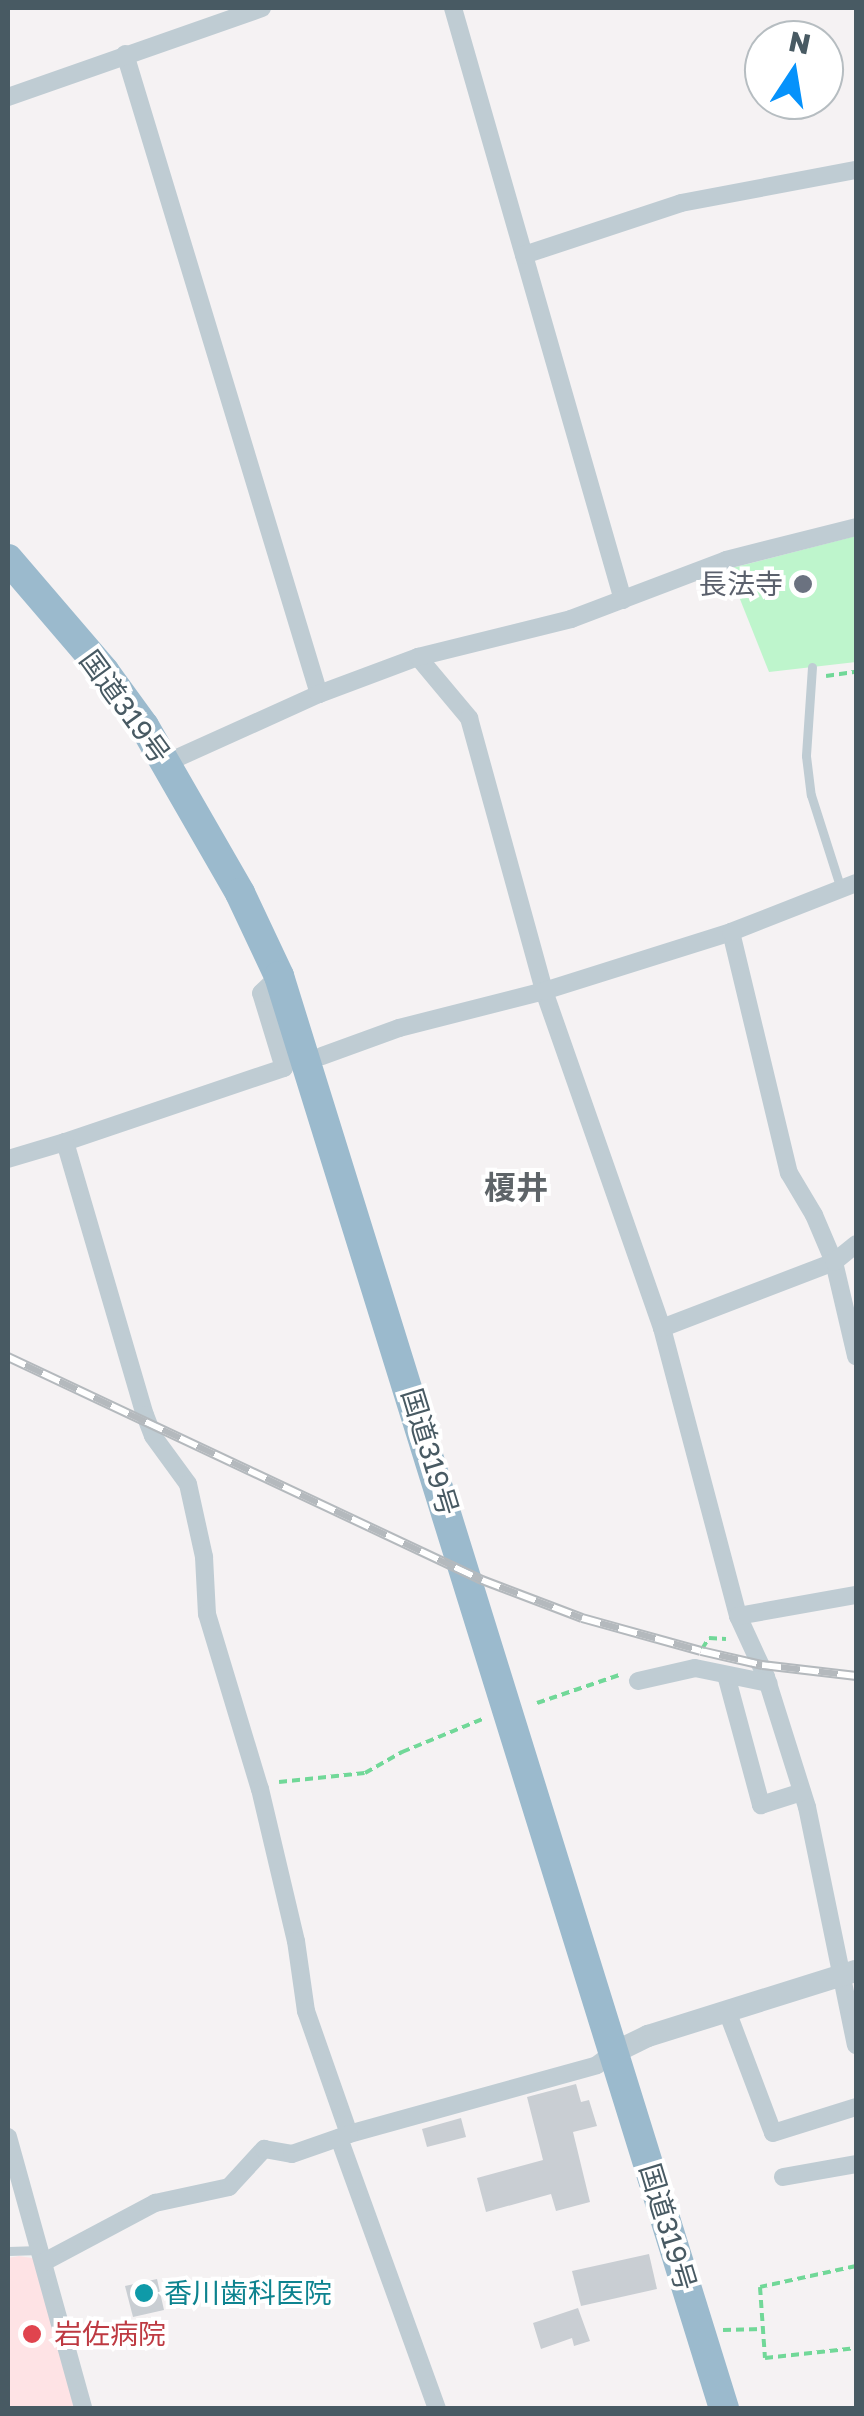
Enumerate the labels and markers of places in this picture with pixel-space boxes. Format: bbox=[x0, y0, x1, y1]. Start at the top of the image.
place label: 長法寺 bbox=[699, 567, 783, 601]
marker: 長法寺 bbox=[792, 573, 814, 595]
place label: 香川歯科医院 bbox=[164, 2276, 332, 2310]
marker: 香川歯科医院 bbox=[133, 2282, 155, 2304]
place label: 岩佐病院 bbox=[54, 2317, 166, 2351]
marker: 岩佐病院 bbox=[19, 2321, 45, 2347]

